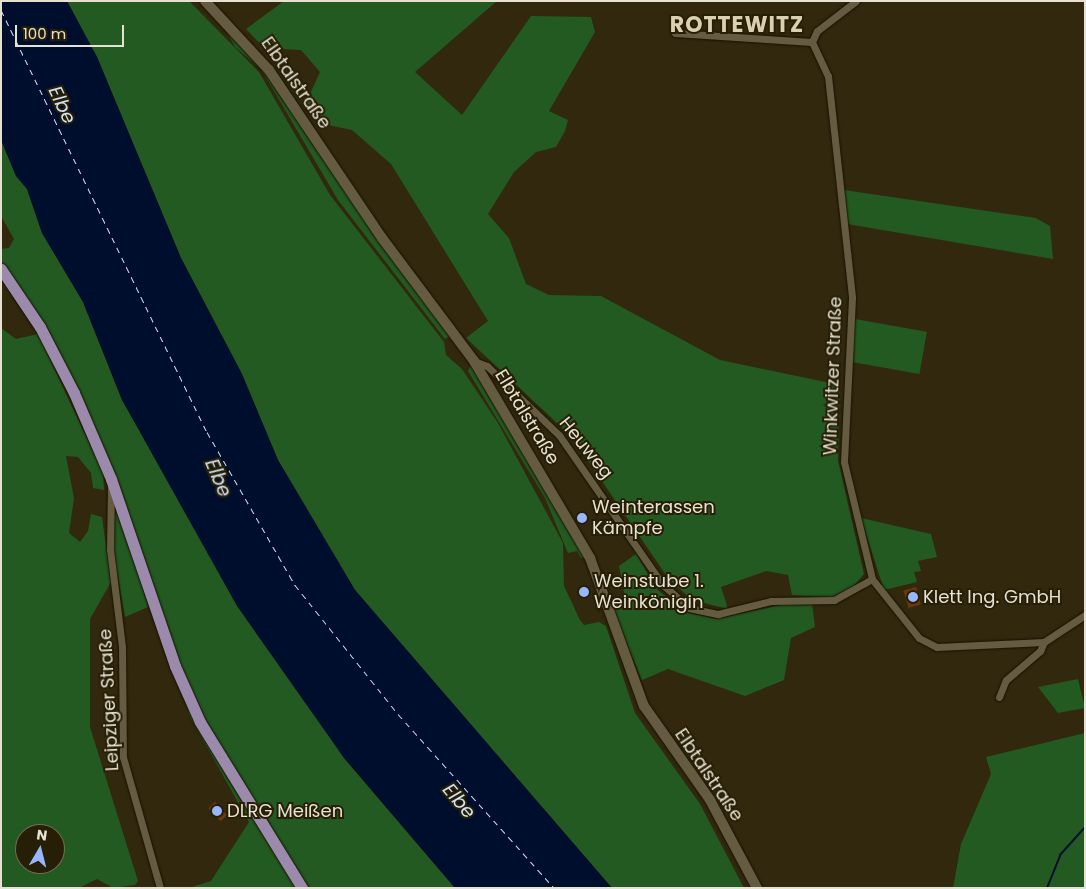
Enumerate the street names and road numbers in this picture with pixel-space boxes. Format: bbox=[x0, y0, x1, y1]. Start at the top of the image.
street label: Elbtalstraße bbox=[256, 33, 336, 133]
street label: Winkwitzer Straße bbox=[819, 296, 847, 456]
street label: Elbtalstraße bbox=[490, 365, 564, 469]
street label: Heuweg bbox=[555, 413, 617, 483]
street label: Leipziger Straße bbox=[94, 628, 124, 772]
street label: Elbtalstraße bbox=[670, 725, 748, 825]

